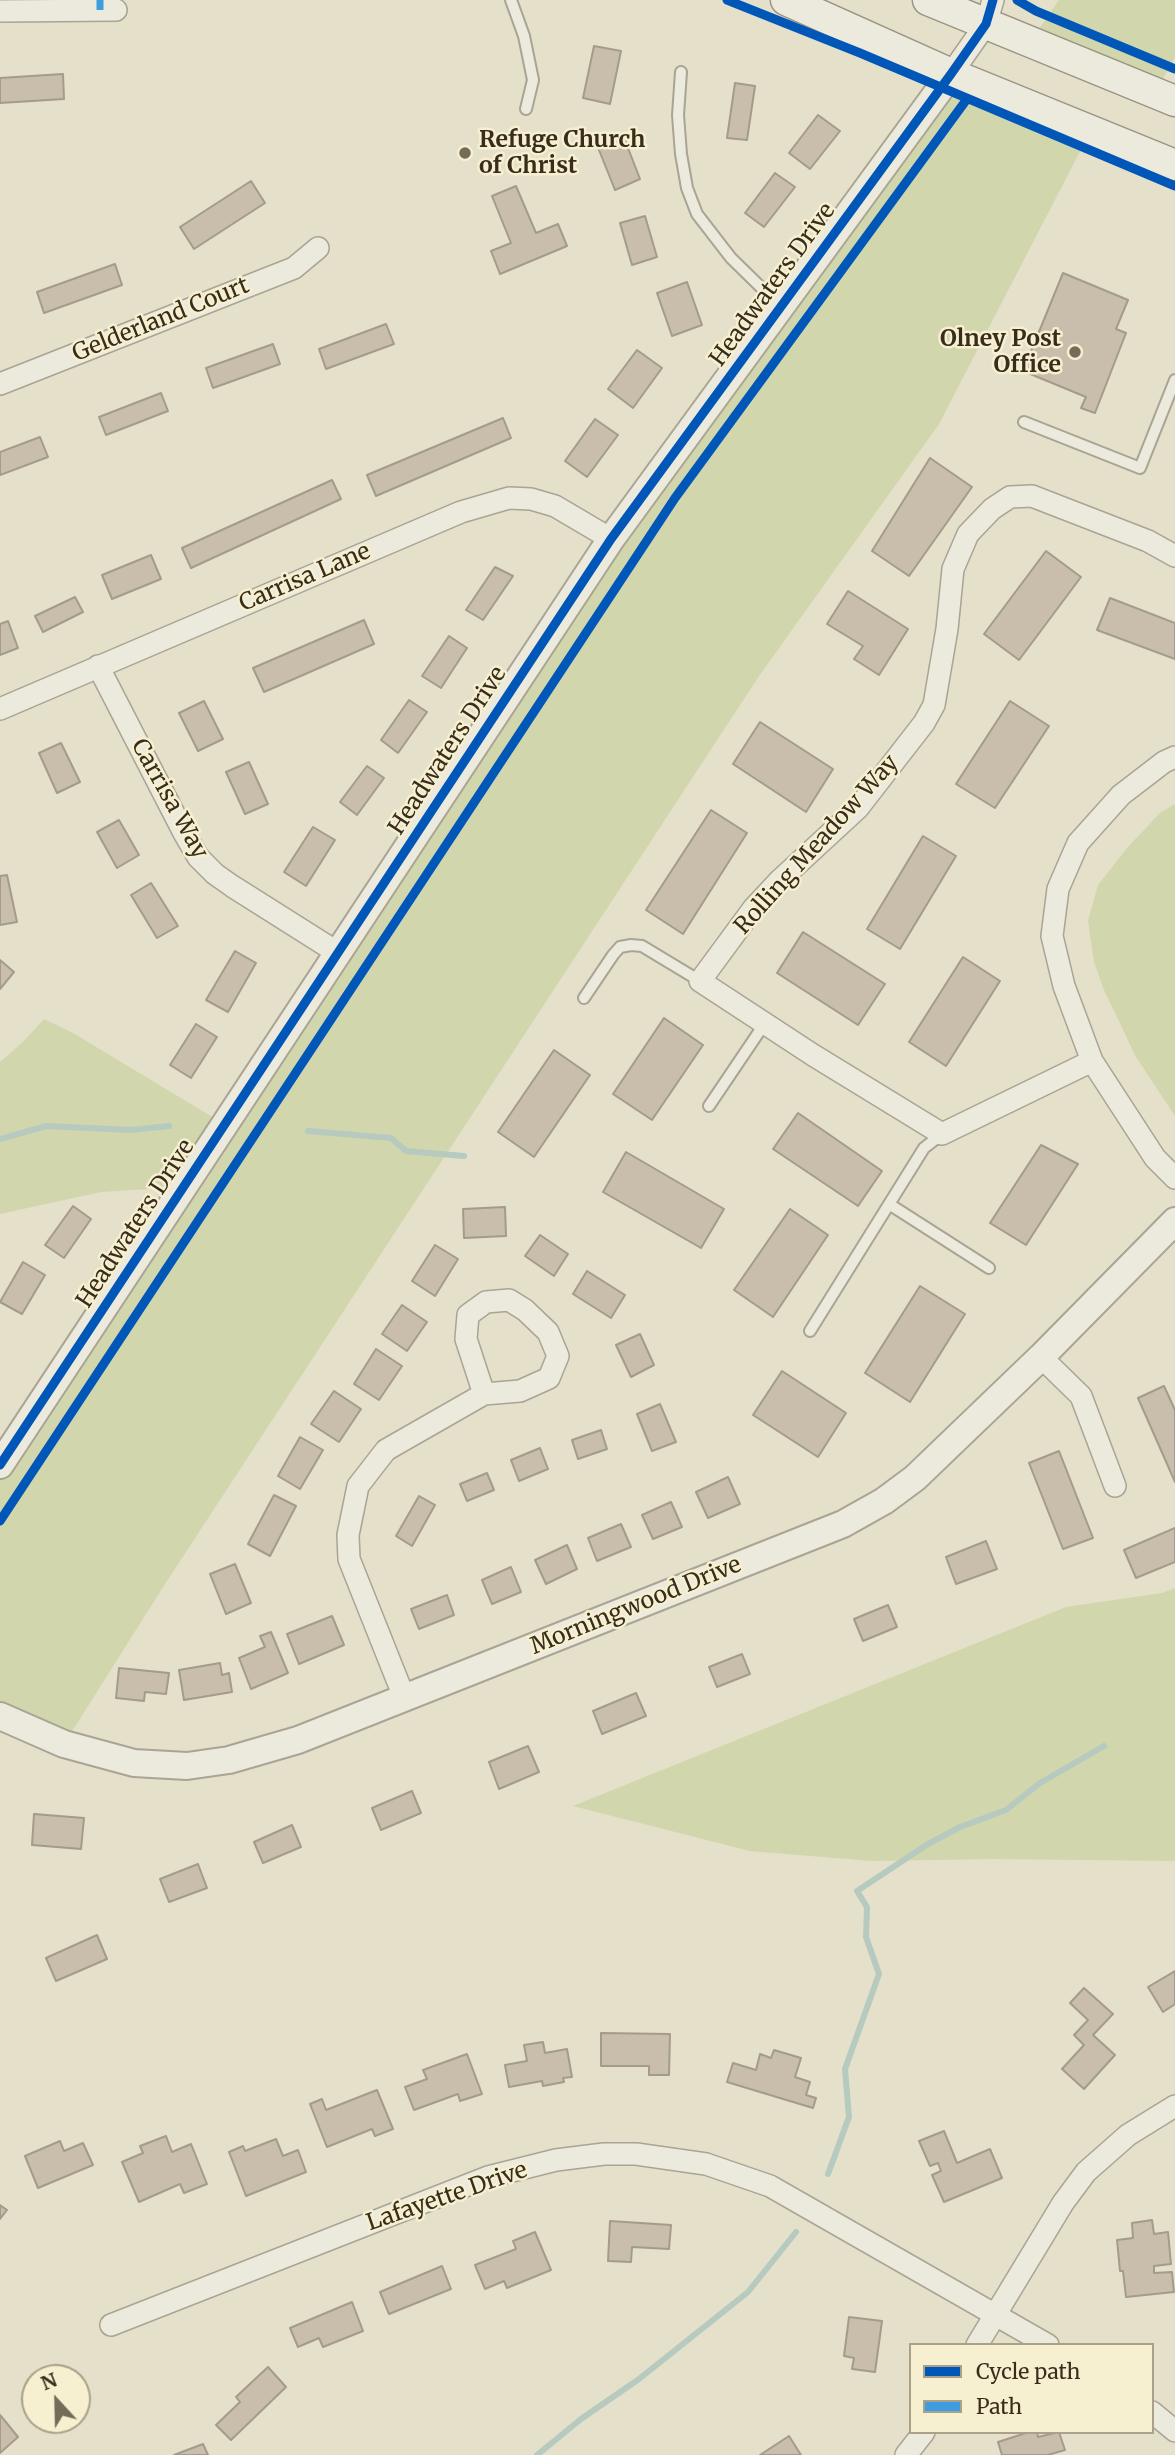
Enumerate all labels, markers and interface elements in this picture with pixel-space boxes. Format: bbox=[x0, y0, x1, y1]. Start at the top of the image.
place label: Refuge Church of Christ bbox=[479, 126, 645, 180]
marker: Refuge Church of Christ bbox=[457, 145, 473, 161]
street label: Headwaters Drive bbox=[705, 198, 841, 372]
street label: Gelderland Court bbox=[69, 272, 253, 368]
place label: Olney Post Office bbox=[940, 325, 1061, 379]
marker: Olney Post Office bbox=[1067, 344, 1083, 360]
street label: Carrisa Lane bbox=[235, 538, 375, 618]
street label: Headwaters Drive bbox=[383, 662, 513, 840]
street label: Carrisa Way bbox=[125, 734, 213, 864]
street label: Rolling Meadow Way bbox=[729, 750, 905, 940]
street label: Headwaters Drive bbox=[71, 1135, 201, 1313]
street label: Morningwood Drive bbox=[527, 1551, 745, 1661]
street label: Lafayette Drive bbox=[363, 2157, 531, 2237]
legend bbox=[909, 2343, 1154, 2434]
text: Cycle path bbox=[976, 2358, 1080, 2385]
north arrow bbox=[21, 2364, 91, 2434]
text: N bbox=[37, 2367, 60, 2395]
text: Path bbox=[976, 2393, 1022, 2420]

